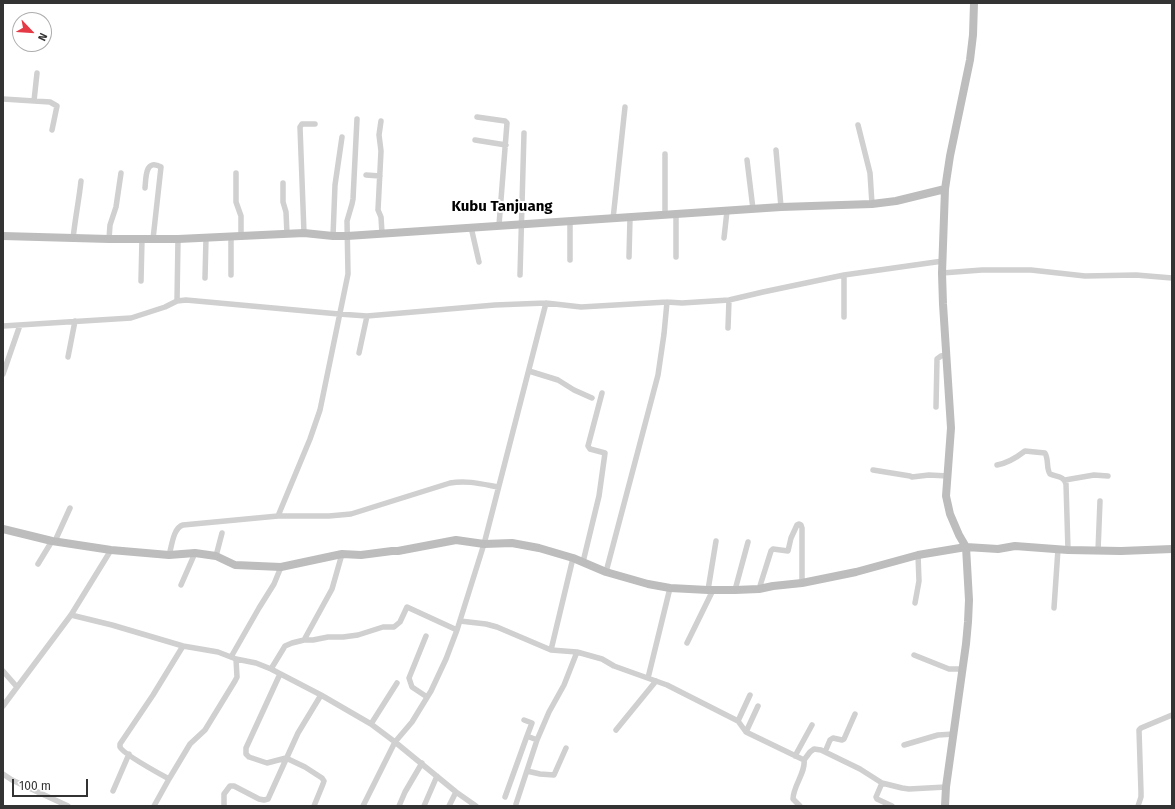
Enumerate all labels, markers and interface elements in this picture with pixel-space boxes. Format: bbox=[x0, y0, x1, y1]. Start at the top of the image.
north arrow bbox=[12, 12, 52, 52]
text: N bbox=[35, 31, 50, 43]
district label: Kubu Tanjuang bbox=[451, 198, 553, 216]
scale bar bbox=[14, 771, 90, 797]
text: 100 m bbox=[19, 779, 51, 793]

